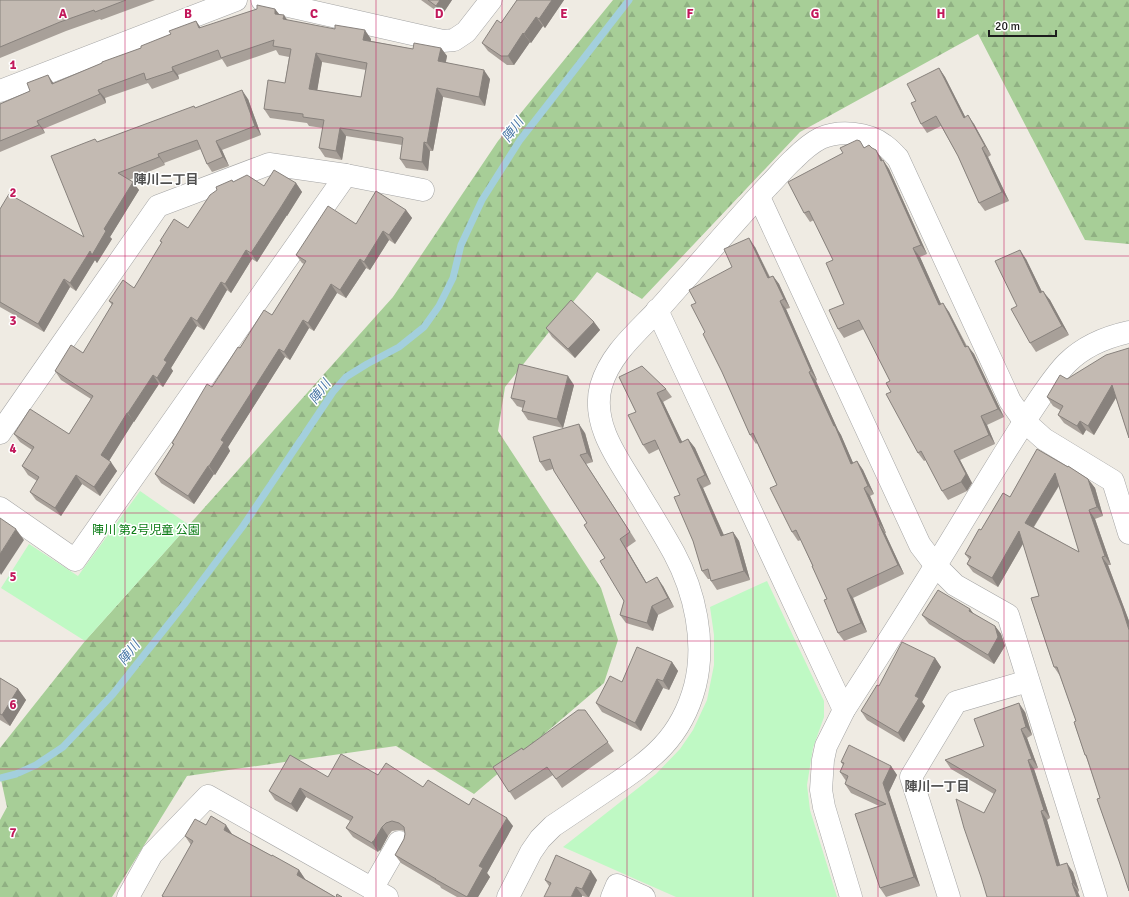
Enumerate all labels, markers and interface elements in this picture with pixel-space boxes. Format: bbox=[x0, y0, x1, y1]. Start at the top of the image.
text: A bbox=[59, 6, 68, 22]
text: B bbox=[184, 6, 192, 22]
text: C bbox=[310, 6, 318, 22]
text: D bbox=[435, 6, 444, 22]
text: E bbox=[560, 6, 568, 22]
text: F bbox=[687, 6, 694, 22]
text: G bbox=[811, 6, 819, 22]
text: H bbox=[937, 6, 945, 22]
scale bar bbox=[989, 12, 1056, 38]
text: 20 m bbox=[995, 19, 1020, 34]
text: 1 bbox=[9, 57, 17, 73]
water label: 陣川 bbox=[499, 113, 528, 145]
district label: 陣川二丁目 bbox=[133, 172, 199, 188]
text: 2 bbox=[9, 185, 17, 201]
text: 3 bbox=[9, 313, 17, 329]
water label: 陣川 bbox=[306, 375, 335, 407]
text: 4 bbox=[9, 441, 17, 457]
park label: 陣川 第2号児童 公園 bbox=[92, 523, 200, 538]
text: 5 bbox=[9, 569, 17, 585]
water label: 陣川 bbox=[115, 636, 145, 668]
text: 6 bbox=[9, 697, 17, 713]
district label: 陣川一丁目 bbox=[904, 779, 970, 795]
text: 7 bbox=[9, 825, 17, 841]

